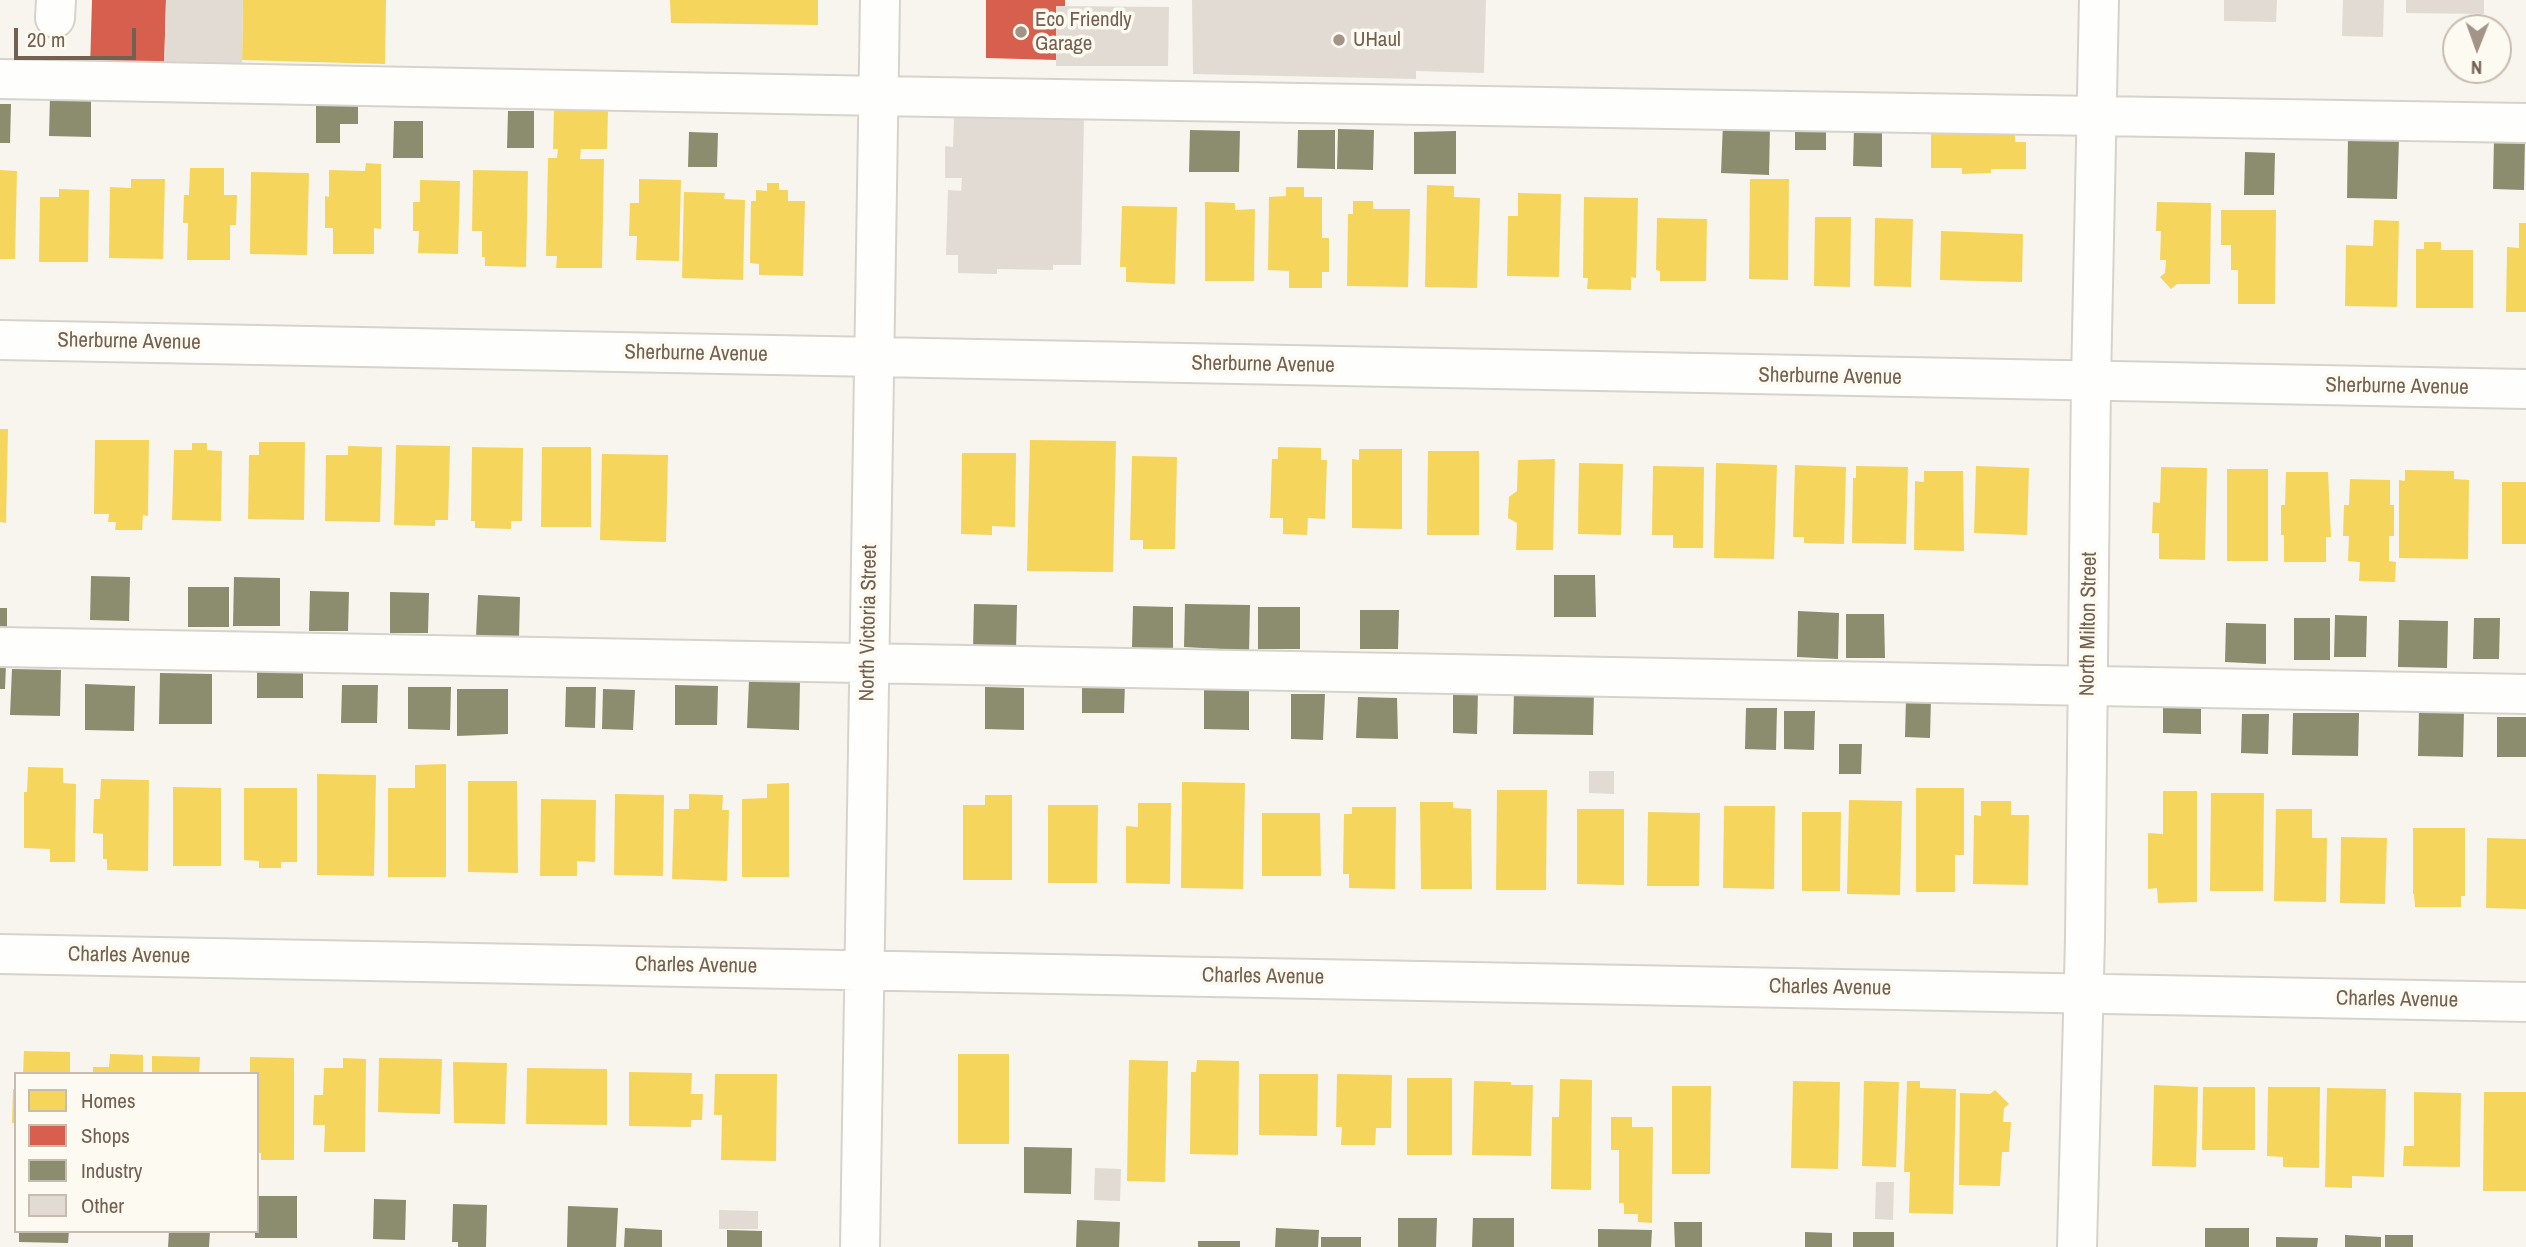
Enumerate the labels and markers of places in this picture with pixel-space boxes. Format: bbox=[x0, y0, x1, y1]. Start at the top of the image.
place label: Eco Friendly Garage bbox=[1035, 7, 1132, 57]
marker: Eco Friendly Garage bbox=[1013, 24, 1029, 40]
place label: UHaul bbox=[1353, 27, 1401, 53]
marker: UHaul bbox=[1331, 32, 1347, 48]

